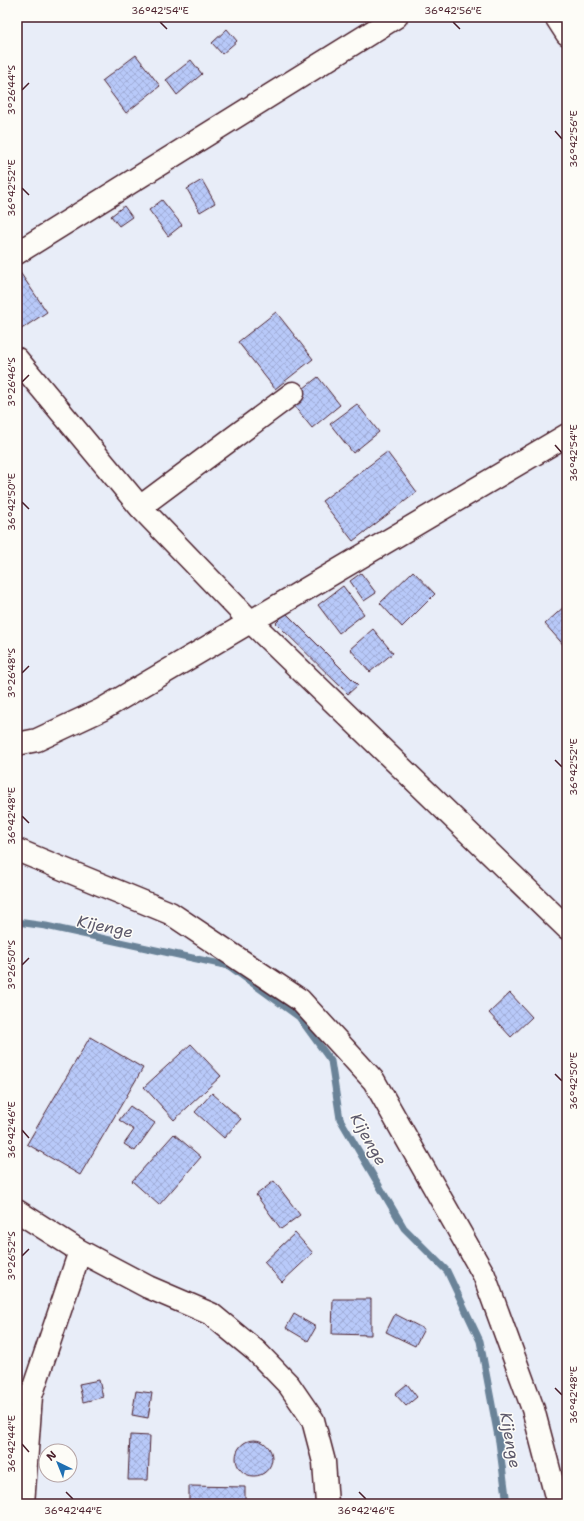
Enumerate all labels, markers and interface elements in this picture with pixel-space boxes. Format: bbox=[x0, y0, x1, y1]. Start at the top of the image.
text: 36°42'54"E bbox=[131, 4, 189, 17]
text: 36°42'56"E bbox=[424, 4, 482, 17]
text: 3°26'44"S bbox=[5, 64, 18, 115]
text: 36°42'56"E bbox=[567, 110, 580, 168]
text: 36°42'52"E bbox=[5, 159, 18, 217]
text: 3°26'46"S bbox=[5, 357, 18, 407]
text: 36°42'54"E bbox=[567, 424, 580, 482]
text: 36°42'50"E bbox=[5, 473, 18, 531]
text: 3°26'48"S bbox=[5, 647, 18, 698]
text: 36°42'52"E bbox=[567, 738, 580, 796]
text: 36°42'48"E bbox=[5, 787, 18, 845]
water label: Kijenge bbox=[75, 910, 135, 943]
text: 3°26'50"S bbox=[5, 939, 18, 990]
text: 36°42'50"E bbox=[567, 1052, 580, 1110]
text: 36°42'46"E bbox=[5, 1101, 18, 1159]
water label: Kijenge bbox=[346, 1109, 391, 1169]
text: 3°26'52"S bbox=[5, 1231, 18, 1281]
text: 36°42'48"E bbox=[567, 1366, 580, 1424]
water label: Kijenge bbox=[495, 1410, 526, 1470]
text: 36°42'44"E bbox=[5, 1415, 18, 1473]
north arrow bbox=[38, 1443, 78, 1483]
text: N bbox=[43, 1447, 60, 1465]
text: 36°42'44"E bbox=[44, 1504, 102, 1517]
text: 36°42'46"E bbox=[337, 1504, 395, 1517]

